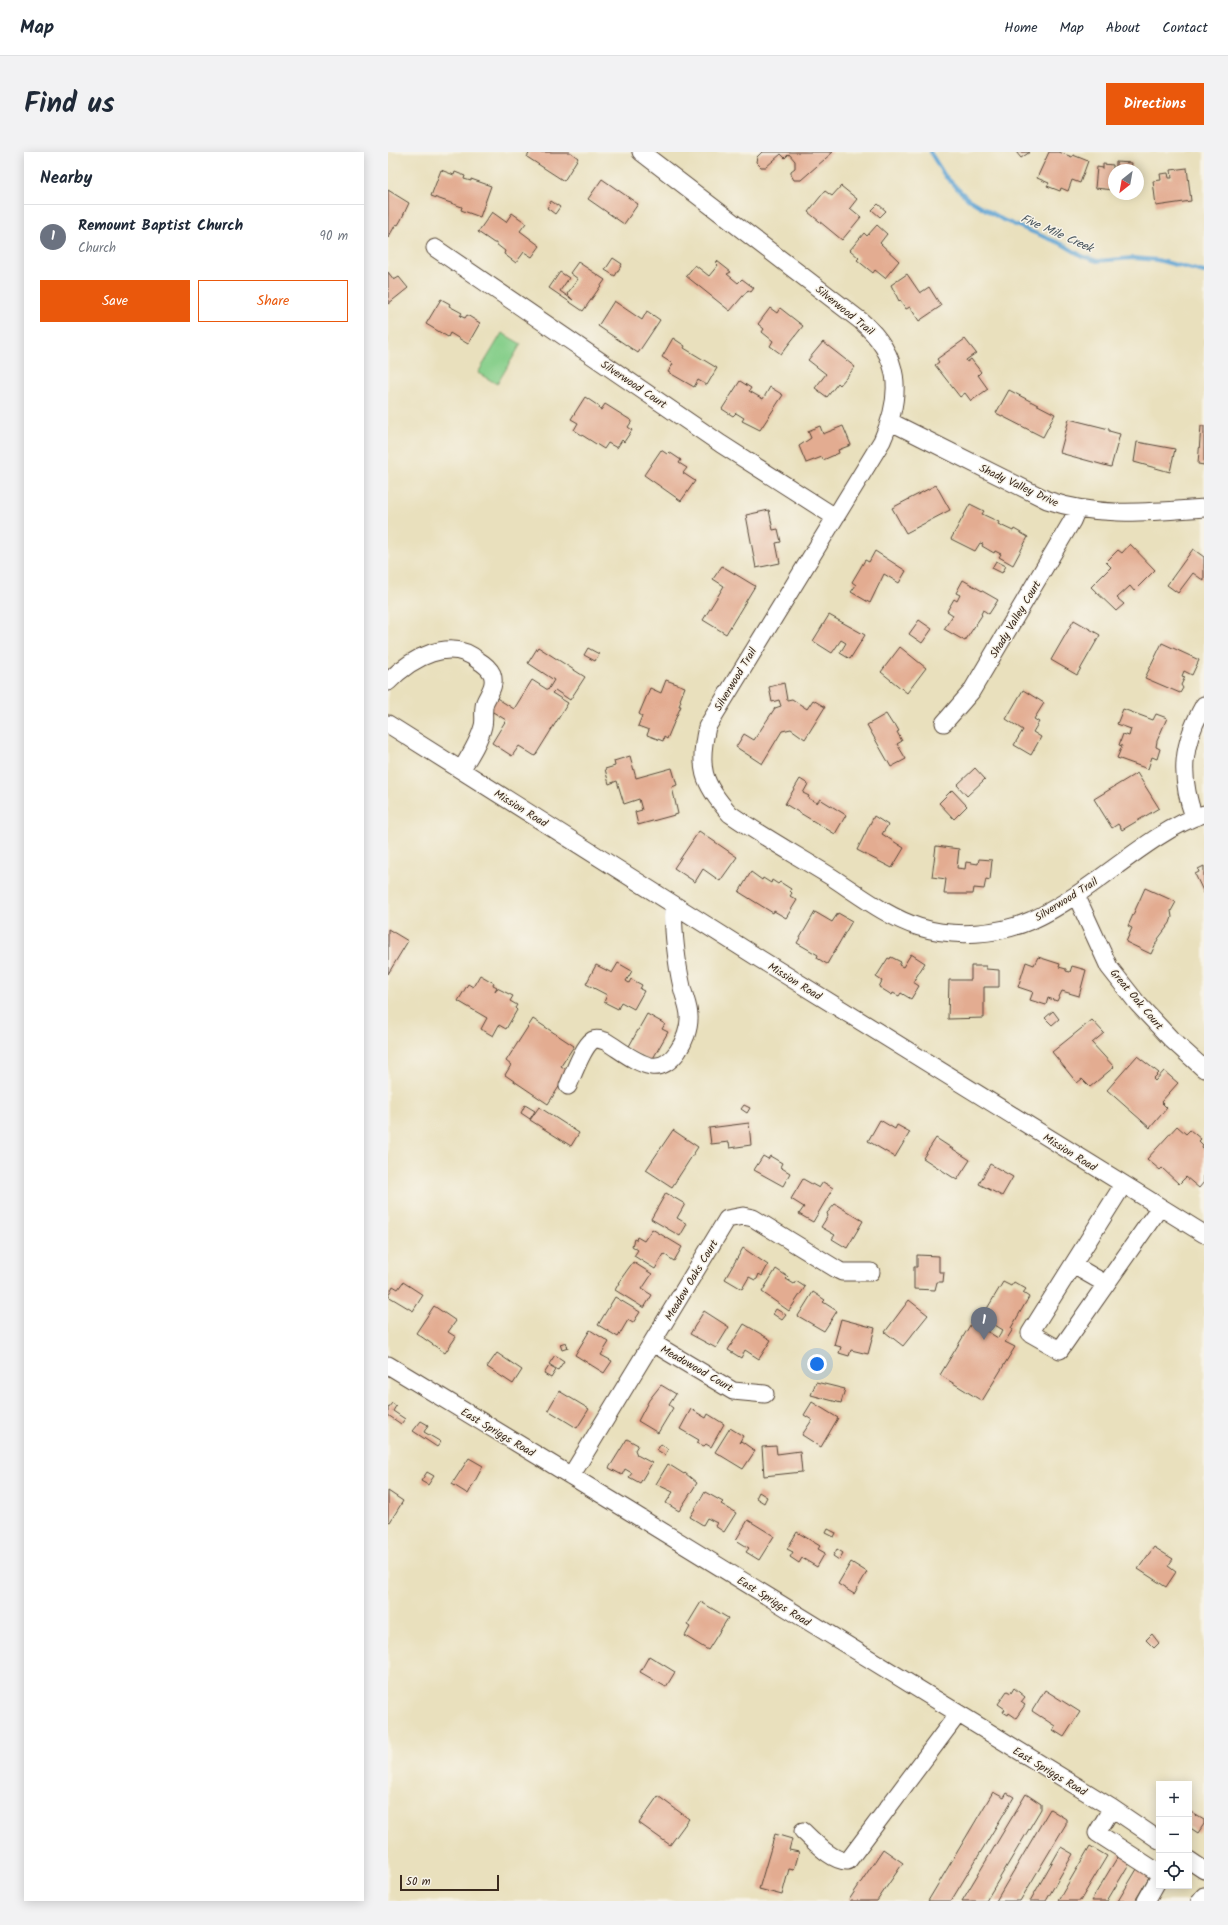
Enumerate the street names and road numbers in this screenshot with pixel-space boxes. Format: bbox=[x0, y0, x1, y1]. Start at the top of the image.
street label: Silverwood Trail bbox=[811, 281, 878, 341]
street label: Silverwood Court bbox=[597, 356, 671, 414]
street label: Shady Valley Drive bbox=[976, 460, 1061, 512]
street label: Shady Valley Court bbox=[986, 577, 1047, 662]
street label: Silverwood Trail bbox=[710, 644, 762, 715]
street label: Mission Road bbox=[490, 785, 551, 833]
street label: Silverwood Trail bbox=[1031, 873, 1102, 926]
street label: Mission Road bbox=[764, 958, 825, 1006]
street label: Great Oak Court bbox=[1105, 965, 1168, 1035]
street label: Mission Road bbox=[1039, 1129, 1100, 1177]
street label: Meadow Oaks Court bbox=[660, 1236, 724, 1325]
street label: Meadowood Court bbox=[657, 1341, 737, 1397]
street label: East Spriggs Road bbox=[457, 1404, 539, 1462]
street label: East Spriggs Road bbox=[733, 1572, 814, 1632]
street label: East Spriggs Road bbox=[1009, 1743, 1091, 1801]

